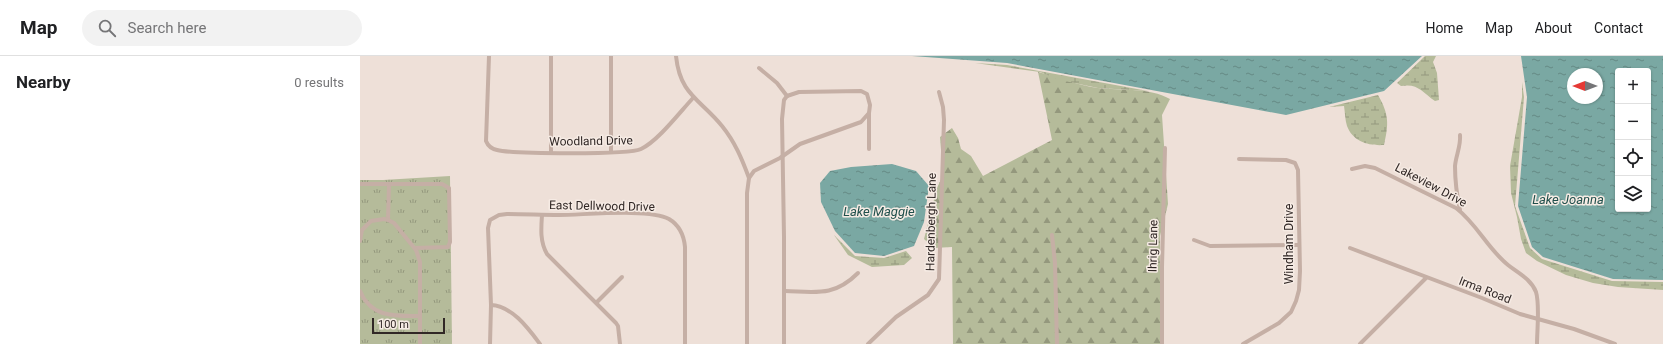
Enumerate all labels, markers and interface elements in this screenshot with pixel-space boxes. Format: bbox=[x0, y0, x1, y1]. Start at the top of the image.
search box bbox=[82, 10, 362, 46]
text: Map bbox=[20, 16, 58, 39]
icon: search bbox=[96, 17, 118, 39]
text: Search here bbox=[128, 19, 206, 37]
text: Home bbox=[1425, 20, 1463, 36]
text: Map bbox=[1485, 20, 1513, 36]
text: About bbox=[1535, 20, 1572, 36]
text: Contact bbox=[1594, 20, 1643, 36]
north arrow bbox=[1567, 68, 1603, 104]
map controls bbox=[1615, 68, 1651, 212]
button: + bbox=[1615, 68, 1651, 104]
text: Nearby bbox=[16, 72, 71, 92]
text: 0 results bbox=[294, 75, 344, 90]
button: − bbox=[1615, 104, 1651, 140]
street label: Woodland Drive bbox=[549, 133, 633, 149]
button: locate bbox=[1615, 140, 1651, 176]
street label: Lakeview Drive bbox=[1393, 160, 1469, 210]
street label: Hardenbergh Lane bbox=[923, 173, 939, 271]
button: layers bbox=[1615, 176, 1651, 212]
water label: Lake Joanna bbox=[1532, 192, 1604, 207]
street label: East Dellwood Drive bbox=[549, 198, 655, 214]
water label: Lake Maggie bbox=[843, 204, 915, 219]
street label: Windham Drive bbox=[1282, 204, 1296, 284]
street label: Ihrig Lane bbox=[1146, 220, 1160, 272]
street label: Irma Road bbox=[1457, 274, 1513, 306]
scale bar bbox=[372, 316, 445, 335]
text: 100 m bbox=[378, 318, 409, 331]

